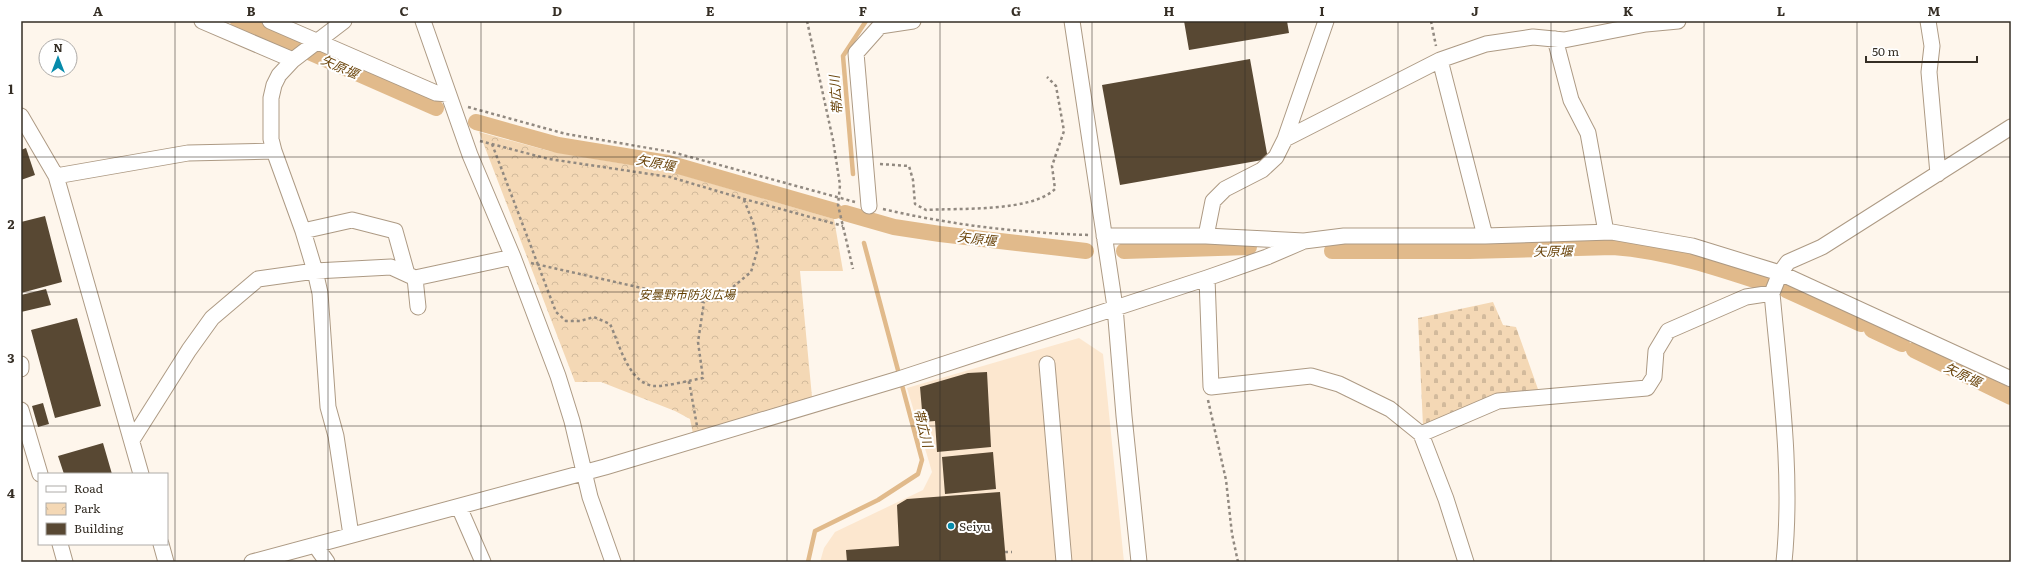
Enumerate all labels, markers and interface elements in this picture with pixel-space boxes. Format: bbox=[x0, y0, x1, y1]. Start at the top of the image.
text: A bbox=[93, 1, 103, 20]
text: B bbox=[247, 1, 256, 20]
text: C bbox=[399, 1, 409, 20]
text: D bbox=[552, 1, 562, 20]
text: E bbox=[706, 1, 715, 20]
text: F bbox=[859, 1, 867, 20]
text: G bbox=[1011, 1, 1021, 20]
text: H bbox=[1164, 1, 1175, 20]
text: I bbox=[1319, 1, 1325, 20]
text: J bbox=[1471, 1, 1479, 20]
text: K bbox=[1623, 1, 1634, 20]
text: L bbox=[1777, 1, 1785, 20]
text: M bbox=[1928, 1, 1941, 20]
north arrow bbox=[38, 38, 78, 78]
scale bar bbox=[1866, 38, 1977, 64]
text: N bbox=[53, 39, 63, 55]
text: 50 m bbox=[1872, 42, 1899, 60]
water label: 矢原堰 bbox=[318, 49, 363, 83]
water label: 帯広川 bbox=[824, 73, 846, 115]
text: 1 bbox=[8, 79, 14, 98]
water label: 矢原堰 bbox=[635, 149, 679, 175]
text: 2 bbox=[8, 214, 15, 233]
water label: 矢原堰 bbox=[956, 226, 999, 250]
water label: 矢原堰 bbox=[1533, 241, 1574, 260]
park label: 安曇野市防災広場 bbox=[639, 285, 737, 303]
text: 3 bbox=[7, 348, 15, 367]
water label: 矢原堰 bbox=[1941, 357, 1986, 392]
water label: 帯広川 bbox=[910, 407, 939, 451]
legend bbox=[38, 473, 168, 545]
text: Road bbox=[74, 479, 104, 497]
text: 4 bbox=[7, 483, 15, 502]
text: Park bbox=[74, 499, 101, 517]
place label: Seiyu bbox=[959, 517, 991, 535]
text: Building bbox=[74, 519, 124, 537]
marker: Seiyu bbox=[946, 521, 956, 531]

